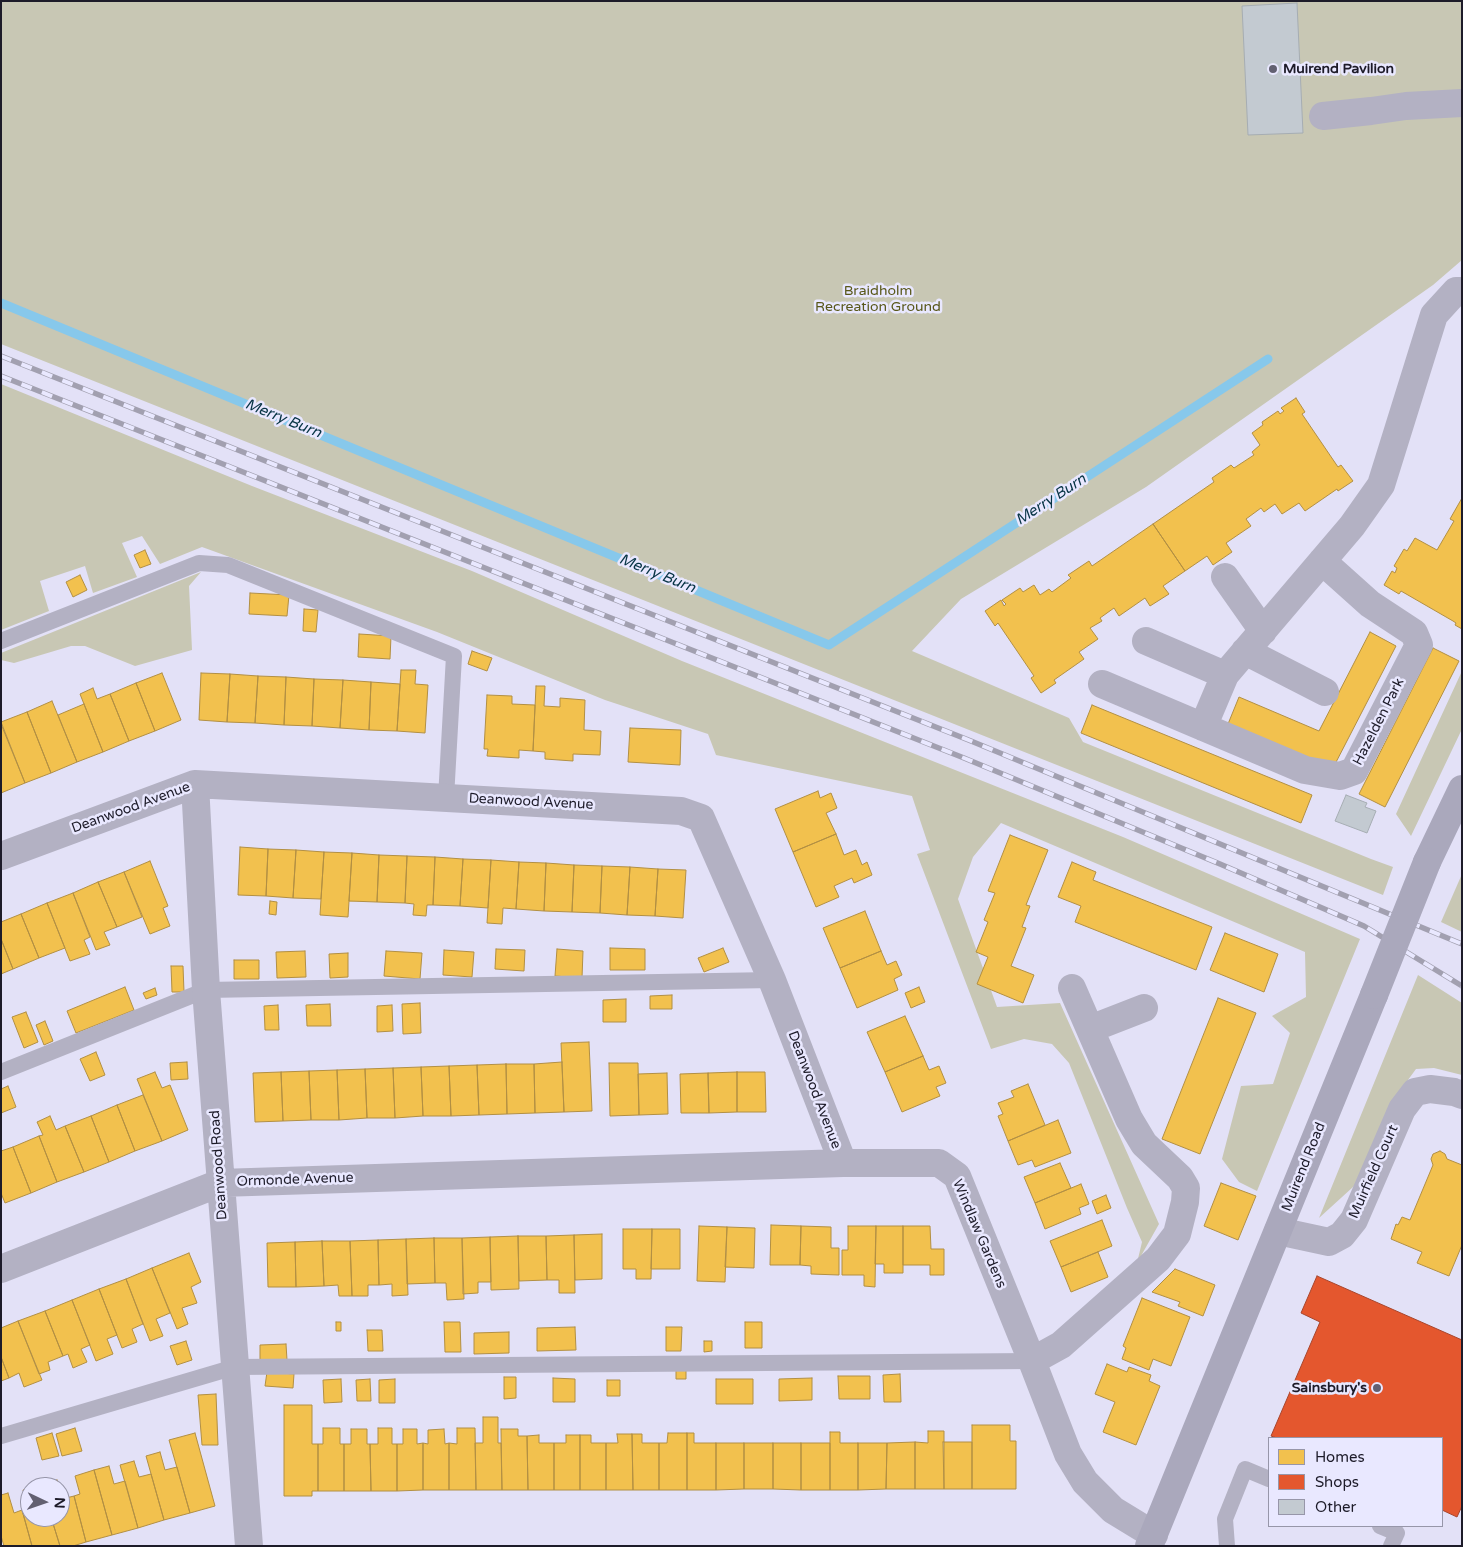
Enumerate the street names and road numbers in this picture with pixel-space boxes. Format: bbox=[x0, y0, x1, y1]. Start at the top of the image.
street label: Hazelden Park bbox=[1350, 676, 1408, 768]
street label: Deanwood Avenue bbox=[69, 779, 193, 837]
street label: Deanwood Avenue bbox=[468, 790, 594, 814]
street label: Deanwood Avenue bbox=[784, 1029, 844, 1151]
street label: Deanwood Road bbox=[207, 1109, 231, 1221]
street label: Muirend Road bbox=[1278, 1120, 1330, 1214]
street label: Muirfield Court bbox=[1346, 1123, 1402, 1221]
street label: Ormonde Avenue bbox=[236, 1170, 354, 1190]
street label: Windlaw Gardens bbox=[949, 1177, 1009, 1291]

